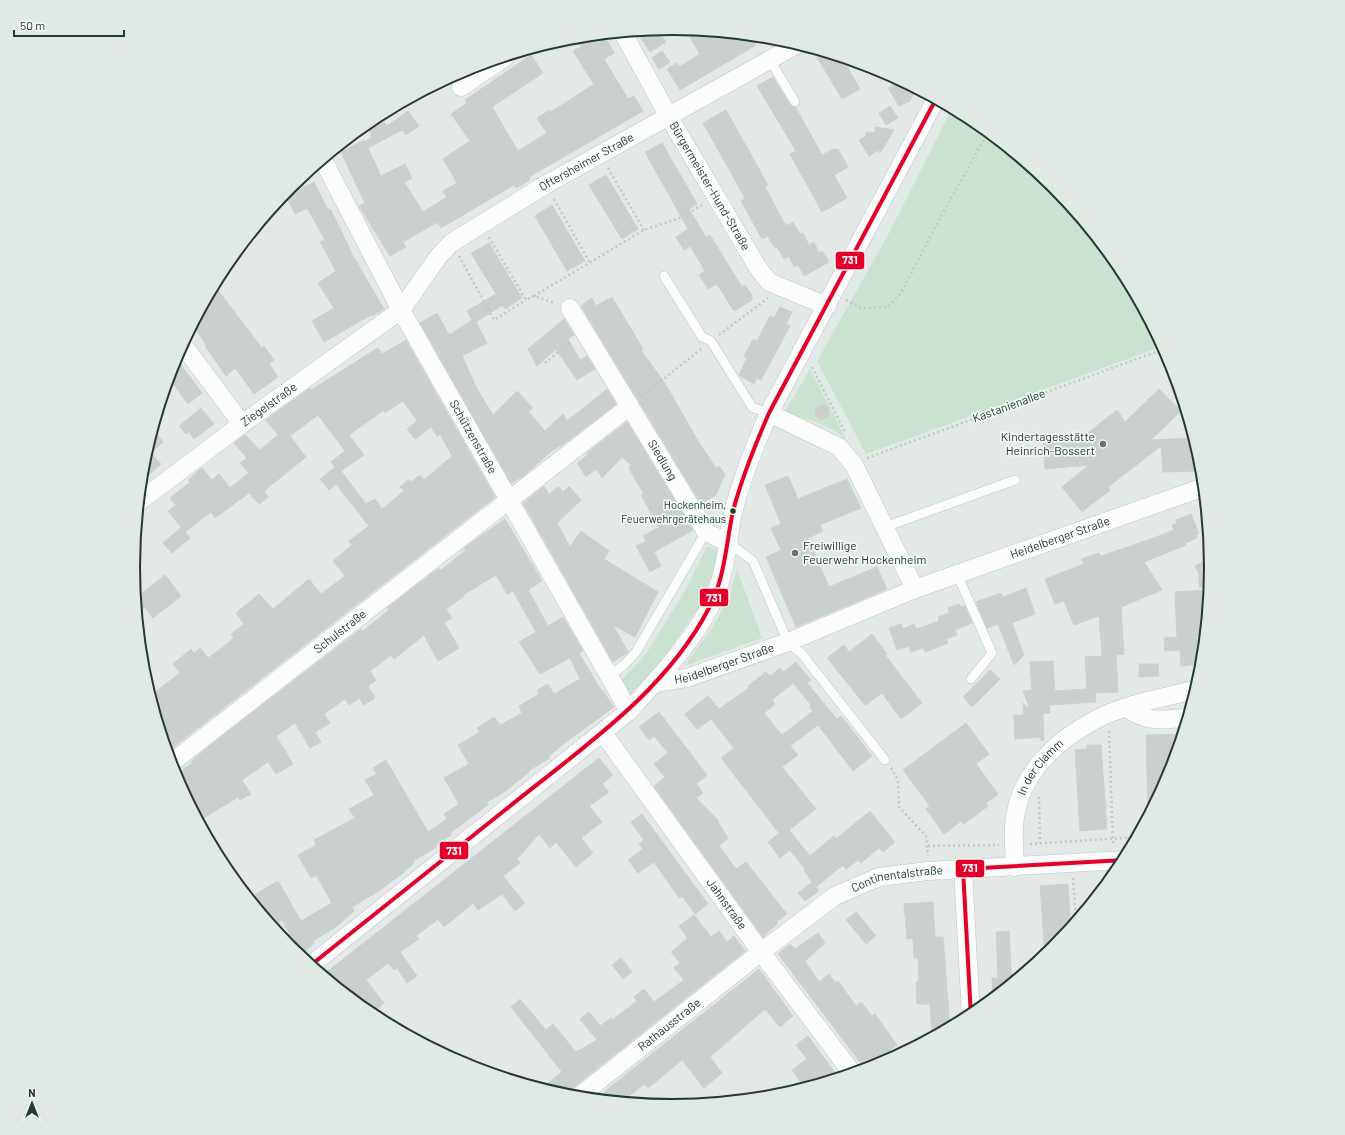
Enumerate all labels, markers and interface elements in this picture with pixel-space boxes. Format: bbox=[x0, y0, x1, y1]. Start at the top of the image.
scale bar bbox=[14, 12, 124, 38]
text: 50 m bbox=[20, 18, 45, 32]
street label: Bürgermeister-Hund-Straße bbox=[667, 119, 754, 252]
street label: Oftersheimer Straße bbox=[536, 129, 636, 193]
line badge: 731 bbox=[835, 251, 865, 270]
text: 731 bbox=[842, 253, 858, 266]
street label: Ziegelstraße bbox=[238, 379, 299, 429]
street label: Kastanienallee bbox=[970, 385, 1047, 425]
street label: Schützenstraße bbox=[448, 397, 500, 476]
place label: Kindertagesstätte Heinrich-Bossert bbox=[1001, 429, 1095, 457]
street label: Siedlung bbox=[646, 437, 681, 483]
marker: Kindertagesstätte Heinrich-Bossert bbox=[1098, 439, 1108, 449]
place label: Hockenheim, Feuerwehrgerätehaus bbox=[621, 498, 726, 525]
marker: Hockenheim, Feuerwehrgerätehaus bbox=[728, 506, 738, 516]
street label: Heidelberger Straße bbox=[1008, 513, 1111, 561]
place label: Freiwillige Feuerwehr Hockenheim bbox=[803, 538, 926, 566]
marker: Freiwillige Feuerwehr Hockenheim bbox=[790, 548, 800, 558]
line badge: 731 bbox=[699, 588, 729, 607]
text: 731 bbox=[706, 591, 722, 604]
street label: Schulstraße bbox=[310, 606, 368, 656]
street label: Heidelberger Straße bbox=[673, 640, 776, 686]
street label: In der Clamm bbox=[1014, 735, 1066, 797]
line badge: 731 bbox=[439, 841, 469, 860]
text: 731 bbox=[446, 844, 462, 857]
line badge: 731 bbox=[955, 859, 985, 878]
text: 731 bbox=[962, 861, 978, 874]
street label: Continentalstraße bbox=[849, 862, 943, 894]
street label: Jahnstraße bbox=[704, 875, 750, 932]
street label: Rathausstraße bbox=[635, 995, 703, 1053]
north arrow bbox=[12, 1083, 52, 1123]
text: N bbox=[28, 1086, 36, 1099]

